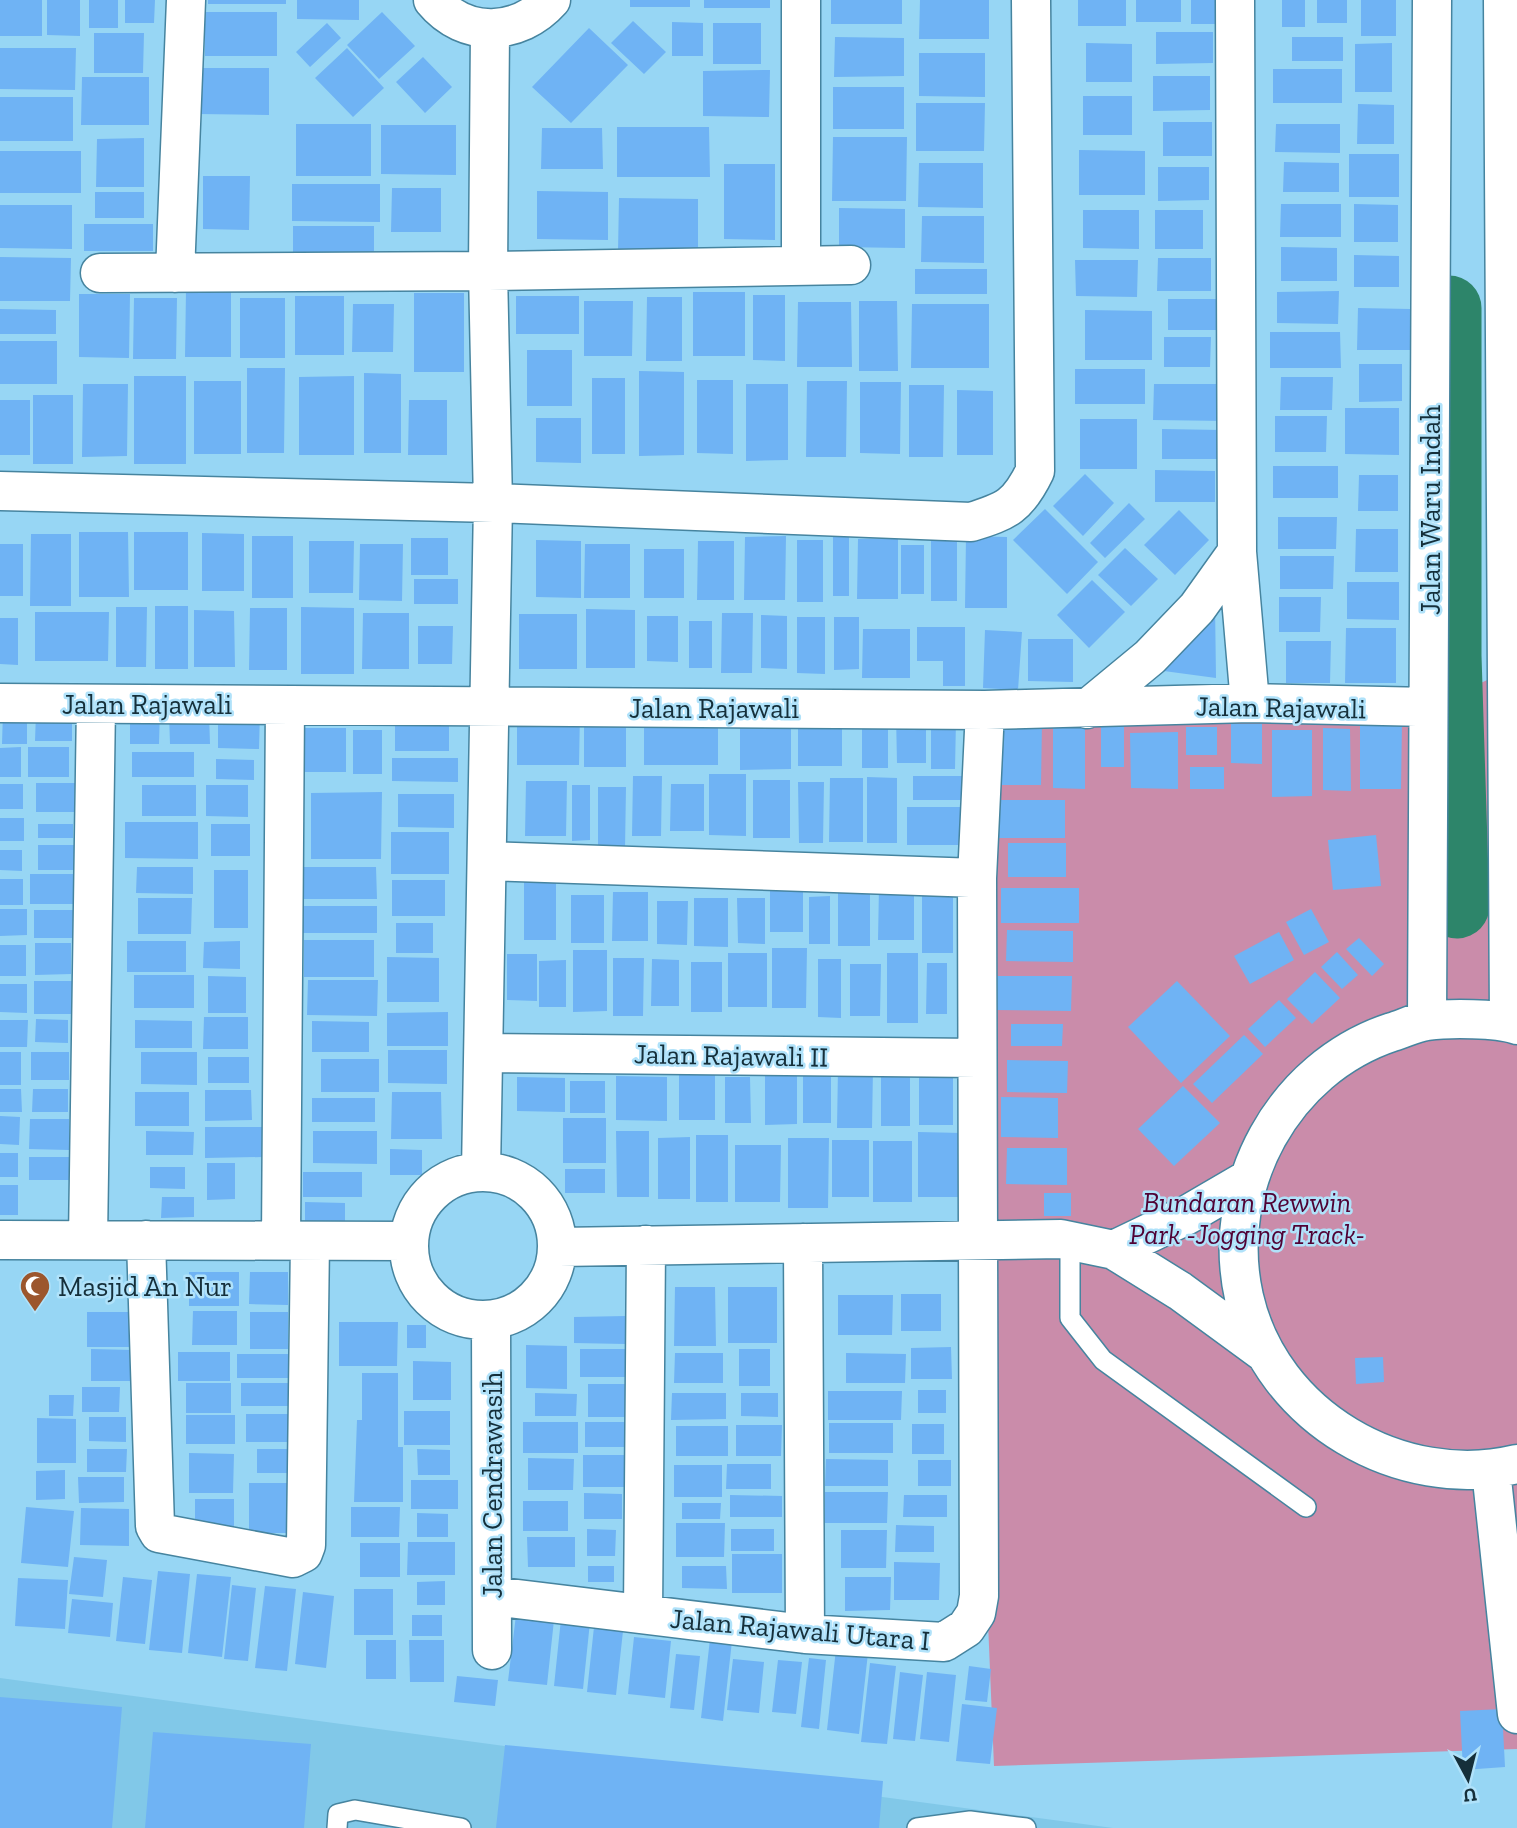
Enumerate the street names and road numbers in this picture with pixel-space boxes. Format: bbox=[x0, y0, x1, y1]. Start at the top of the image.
street label: Jalan Waru Indah bbox=[1414, 405, 1447, 615]
street label: Jalan Rajawali bbox=[62, 688, 232, 721]
street label: Jalan Rajawali bbox=[1196, 690, 1366, 725]
street label: Jalan Rajawali bbox=[629, 692, 799, 725]
street label: Jalan Rajawali II bbox=[634, 1037, 828, 1074]
street label: Jalan Cendrawasih bbox=[476, 1371, 509, 1599]
street label: Jalan Rajawali Utara I bbox=[669, 1602, 931, 1657]

